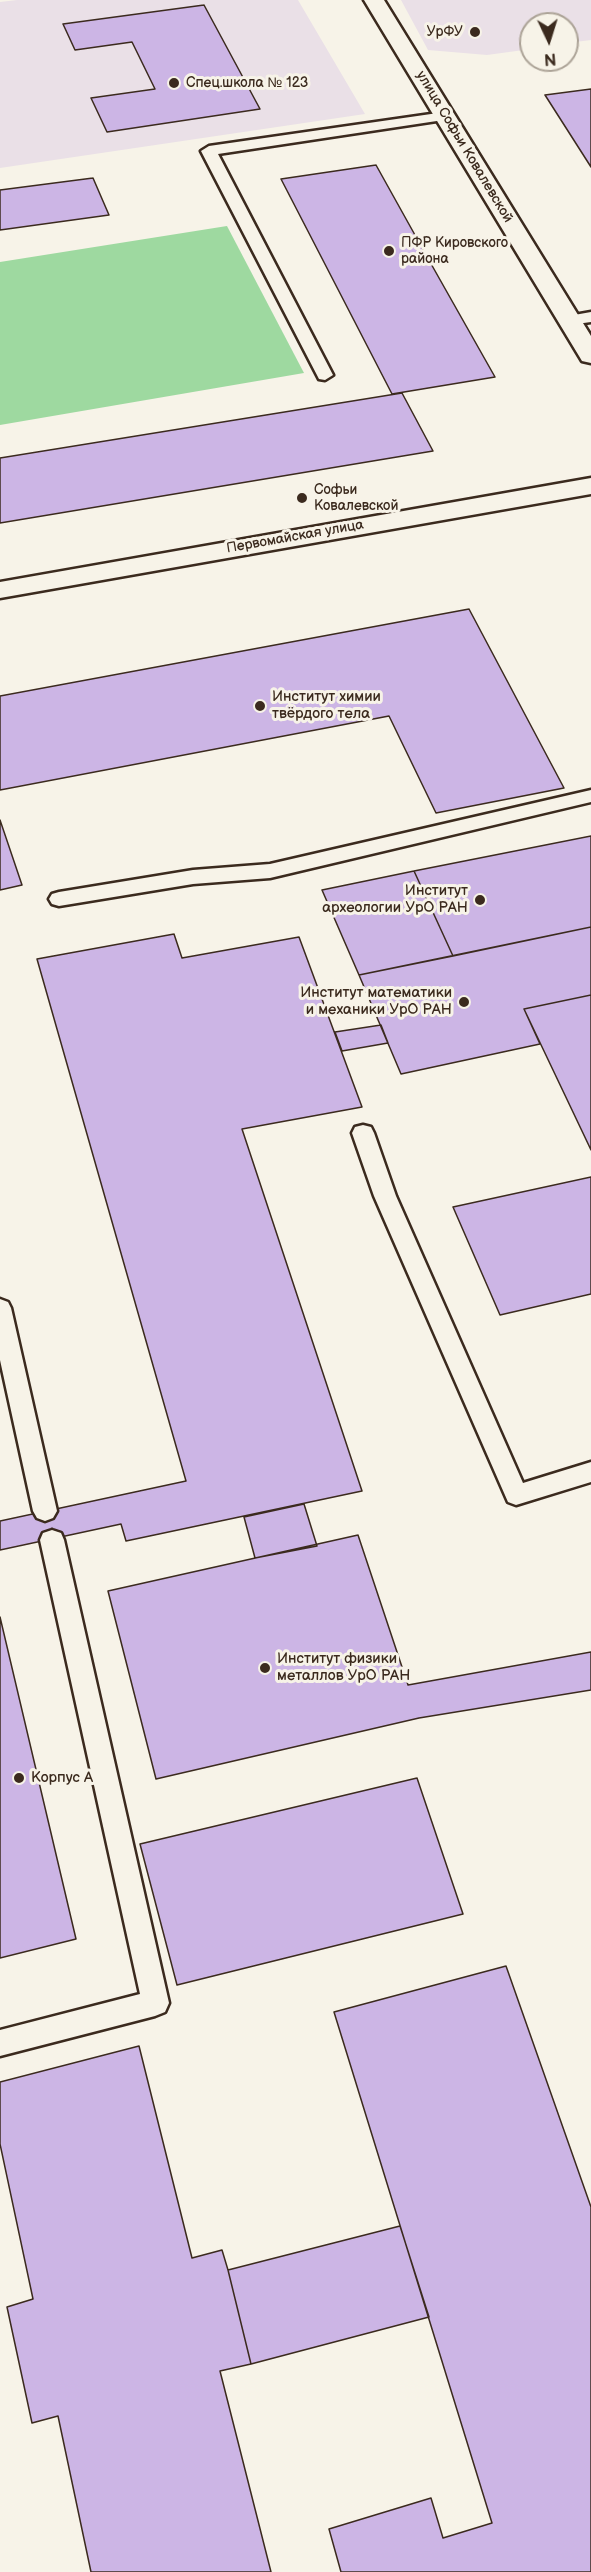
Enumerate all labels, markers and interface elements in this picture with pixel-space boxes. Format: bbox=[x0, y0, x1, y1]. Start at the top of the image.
north arrow bbox=[519, 12, 579, 72]
place label: УрФУ bbox=[426, 24, 463, 40]
marker: УрФУ bbox=[468, 25, 482, 39]
text: N bbox=[543, 49, 557, 68]
street label: улица Софьи Ковалевской bbox=[412, 68, 516, 226]
place label: Спец.школа № 123 bbox=[186, 75, 308, 91]
marker: Спец.школа № 123 bbox=[167, 76, 181, 90]
place label: ПФР Кировского района bbox=[401, 235, 508, 268]
marker: ПФР Кировского района bbox=[382, 244, 396, 258]
place label: Софьи Ковалевской bbox=[314, 482, 398, 514]
marker: Софьи Ковалевской bbox=[295, 491, 309, 505]
street label: Первомайская улица bbox=[225, 517, 365, 557]
place label: Институт химии твёрдого тела bbox=[272, 688, 381, 723]
marker: Институт химии твёрдого тела bbox=[253, 699, 267, 713]
place label: Институт археологии УрО РАН bbox=[322, 882, 468, 917]
marker: Институт археологии УрО РАН bbox=[473, 893, 487, 907]
place label: Институт математики и механики УрО РАН bbox=[300, 984, 452, 1019]
marker: Институт математики и механики УрО РАН bbox=[457, 995, 471, 1009]
place label: Институт физики металлов УрО РАН bbox=[277, 1650, 410, 1685]
marker: Институт физики металлов УрО РАН bbox=[258, 1661, 272, 1675]
place label: Корпус А bbox=[31, 1769, 93, 1787]
marker: Корпус А bbox=[12, 1771, 26, 1785]

